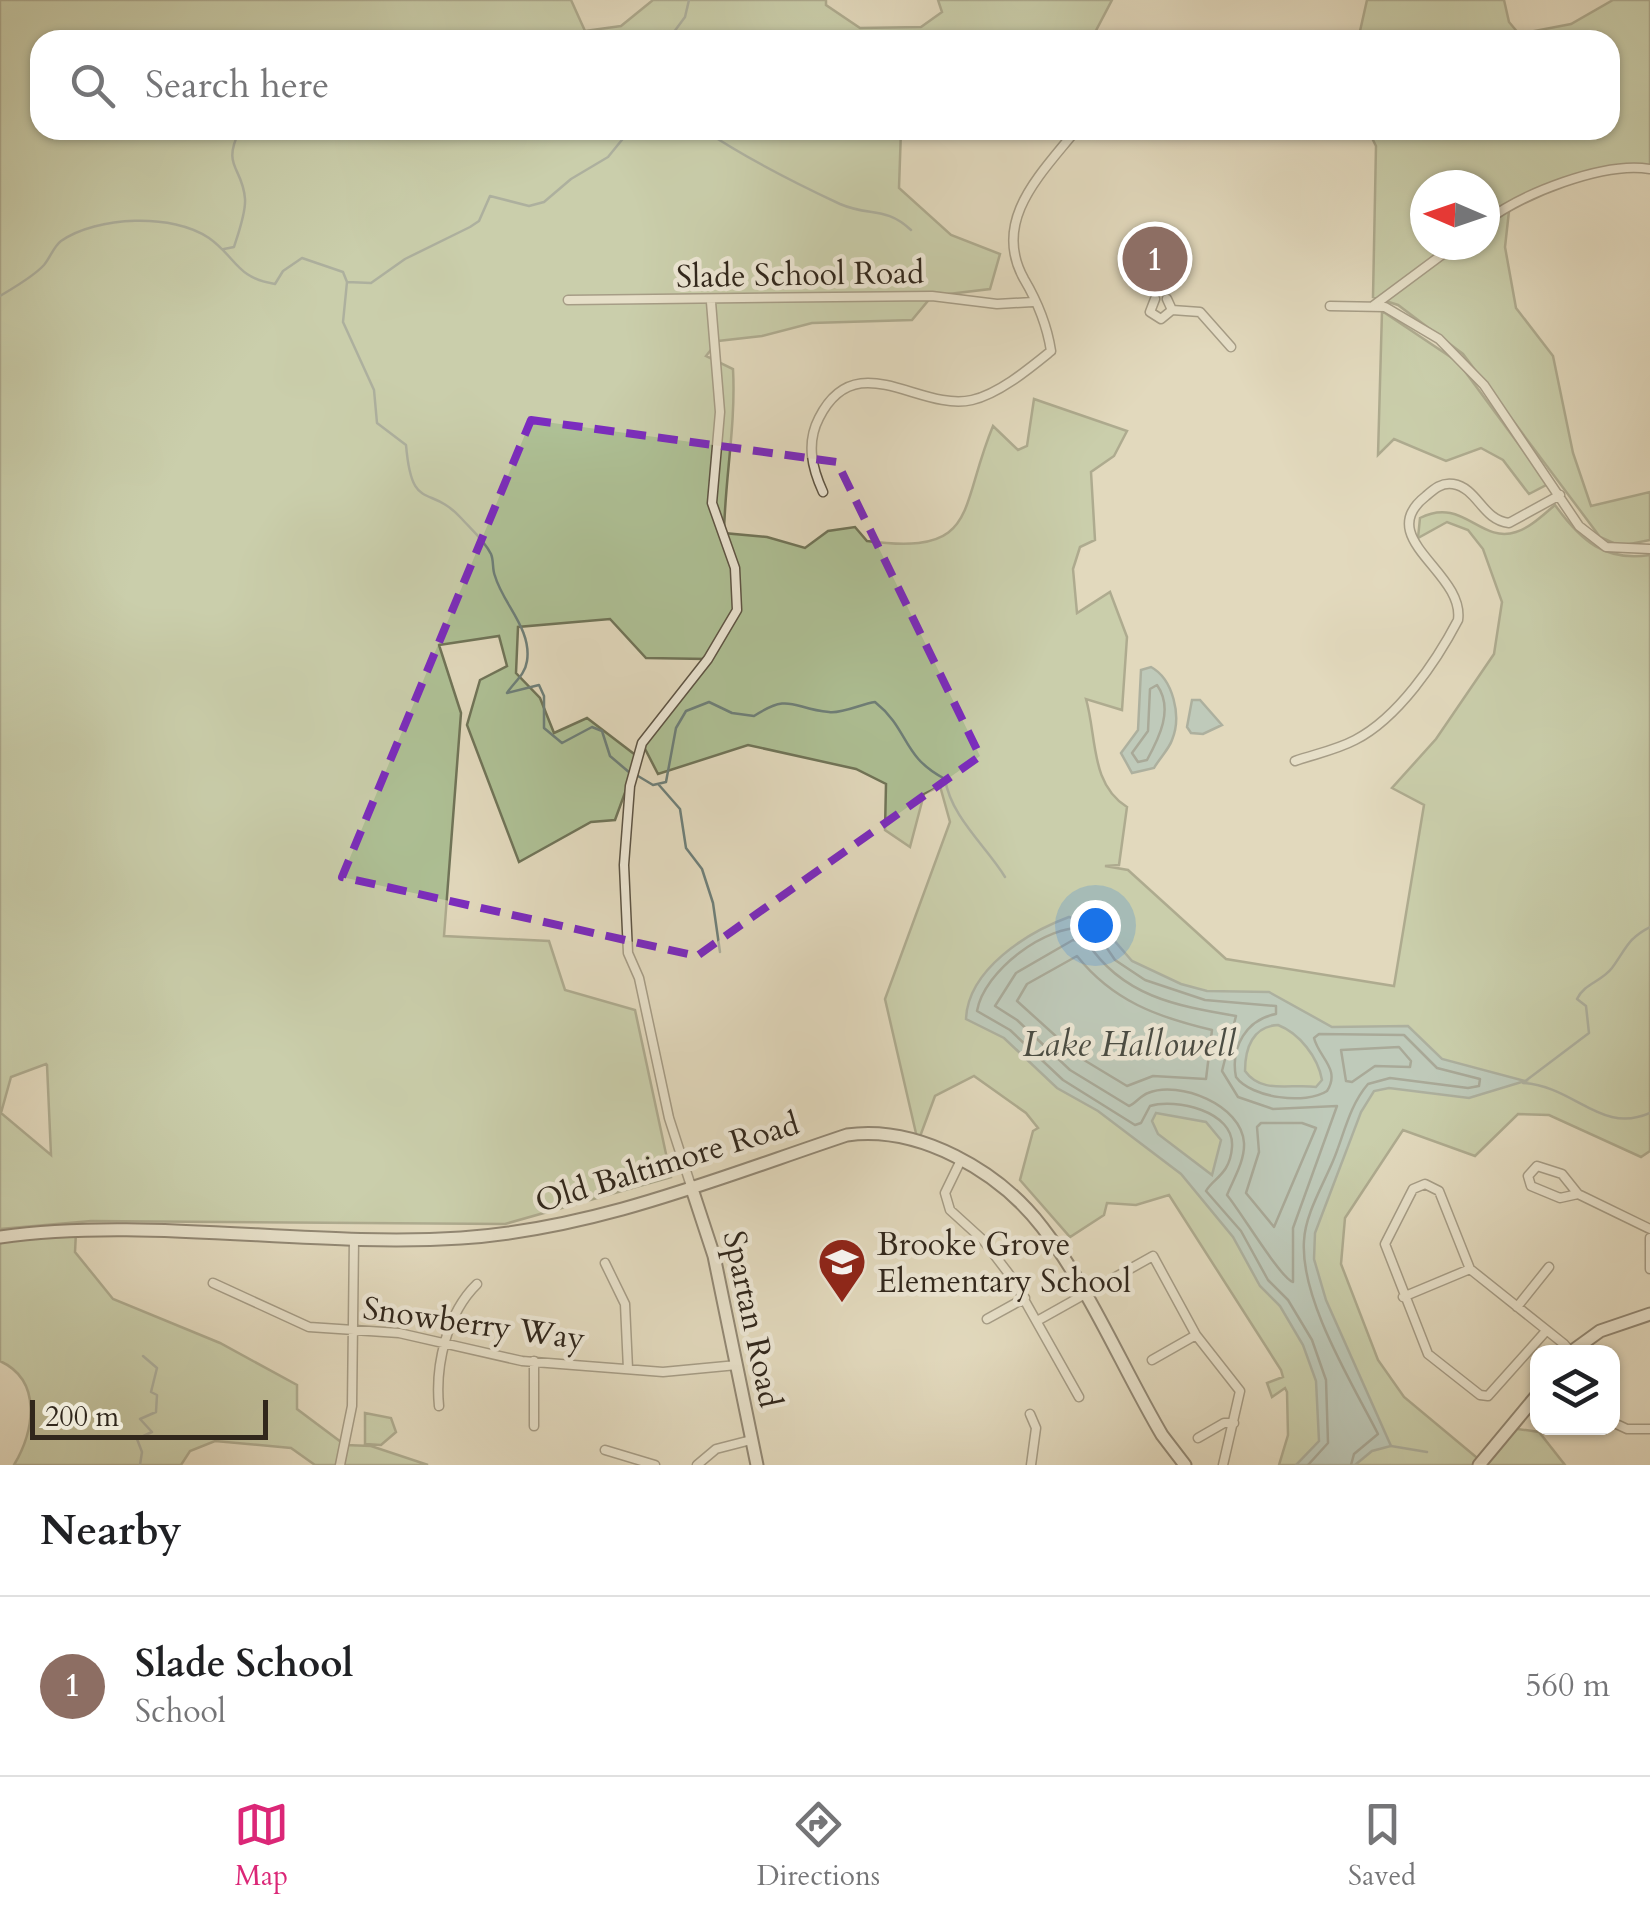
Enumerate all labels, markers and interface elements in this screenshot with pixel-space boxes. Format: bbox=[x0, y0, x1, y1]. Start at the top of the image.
search box bbox=[30, 30, 1620, 140]
icon: search bbox=[65, 58, 120, 113]
text: Search here bbox=[145, 59, 329, 111]
north arrow bbox=[1410, 170, 1500, 260]
pin: 1 bbox=[1122, 222, 1188, 296]
street label: Slade School Road bbox=[676, 251, 924, 299]
your location bbox=[1070, 900, 1121, 951]
water label: Lake Hallowell bbox=[1022, 1021, 1237, 1069]
street label: Old Baltimore Road bbox=[530, 1102, 805, 1224]
place label: Brooke Grove Elementary School bbox=[877, 1223, 1131, 1304]
street label: Spartan Road bbox=[712, 1227, 792, 1412]
school or university icon: Brooke Grove Elementary School bbox=[816, 1236, 868, 1304]
street label: Snowberry Way bbox=[360, 1287, 588, 1361]
map controls bbox=[1530, 1345, 1620, 1435]
button: layers bbox=[1530, 1345, 1620, 1435]
scale bar bbox=[30, 1395, 268, 1440]
text: 200 m bbox=[45, 1398, 119, 1436]
text: Nearby bbox=[40, 1502, 182, 1559]
text: Slade School bbox=[135, 1638, 353, 1690]
text: 1 bbox=[64, 1664, 81, 1708]
text: 560 m bbox=[1525, 1664, 1610, 1708]
text: School bbox=[135, 1690, 226, 1734]
tab: Map bbox=[234, 1797, 289, 1895]
tab: Directions bbox=[757, 1797, 880, 1895]
tab: Saved bbox=[1348, 1797, 1416, 1895]

